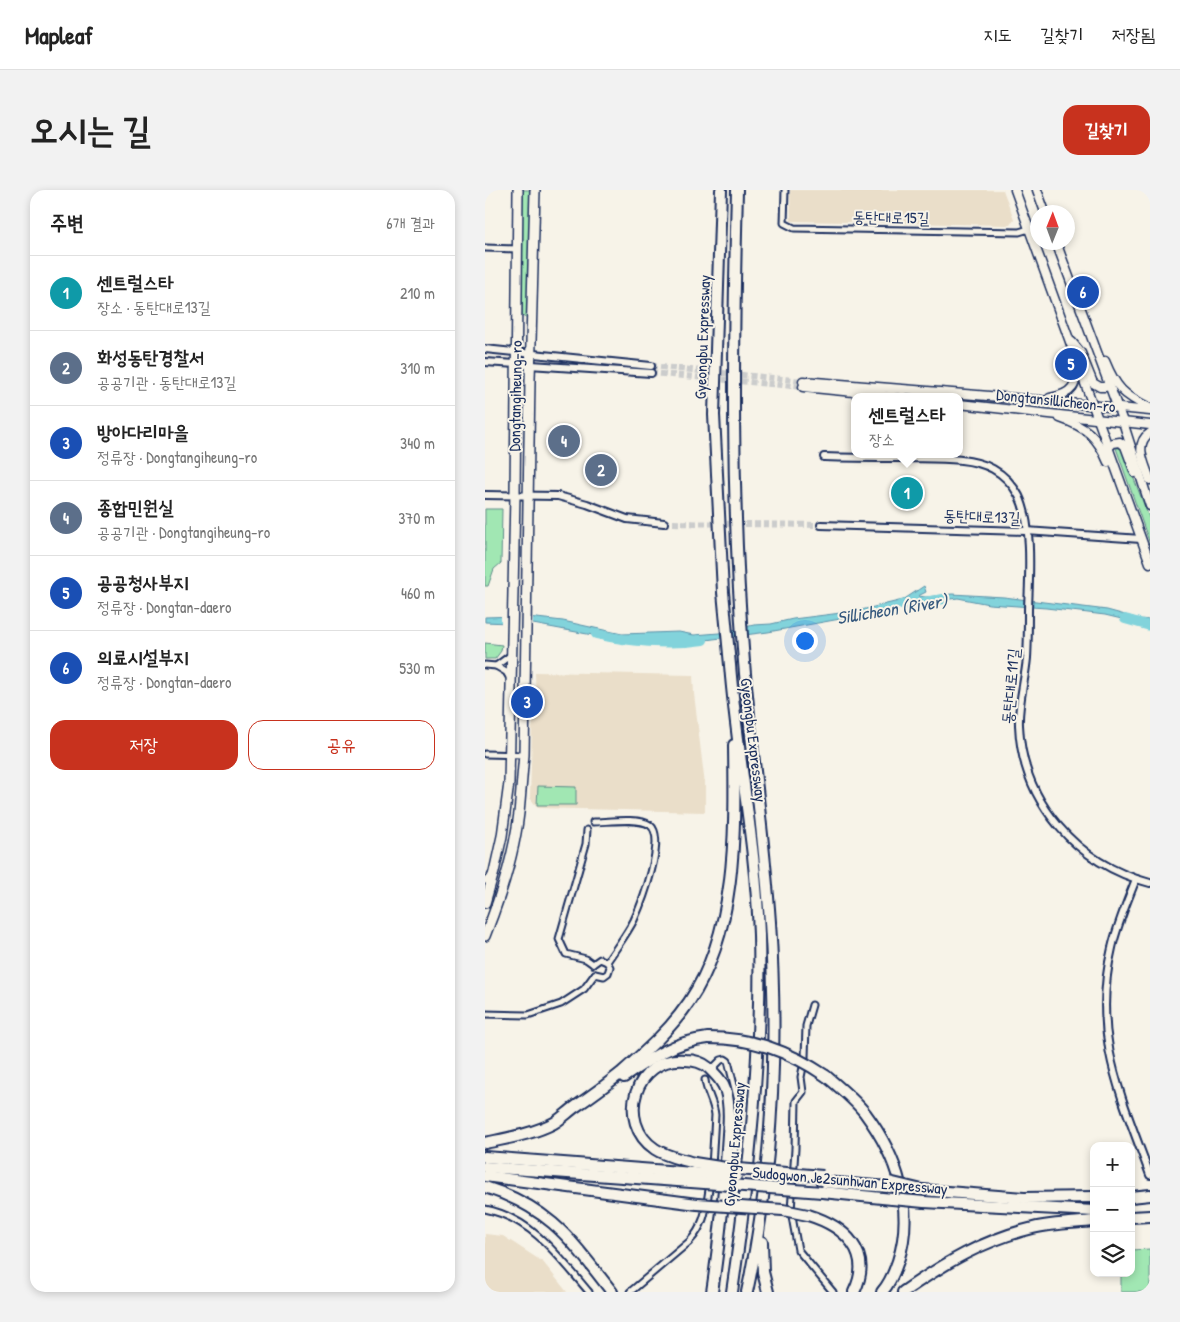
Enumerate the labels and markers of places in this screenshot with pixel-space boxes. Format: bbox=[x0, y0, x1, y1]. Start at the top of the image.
pin: 6 bbox=[1067, 273, 1099, 311]
pin: 5 bbox=[1055, 345, 1087, 383]
pin: 4 bbox=[548, 422, 580, 460]
pin: 2 bbox=[585, 451, 617, 489]
pin: 1 bbox=[891, 474, 923, 512]
pin: 3 bbox=[511, 683, 543, 721]

